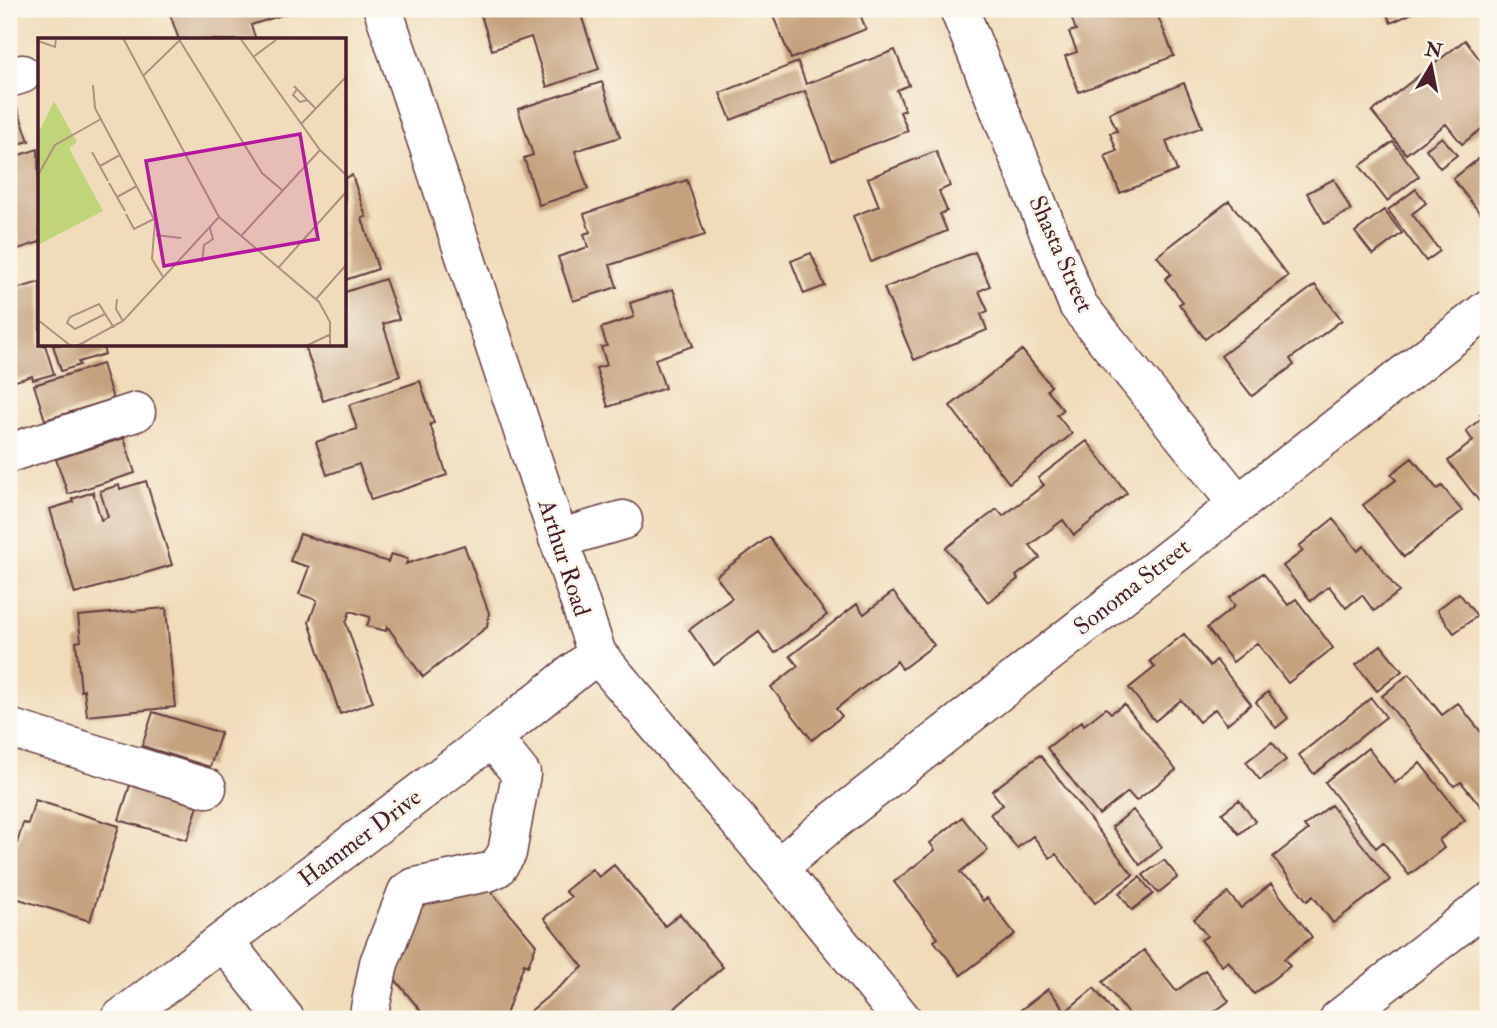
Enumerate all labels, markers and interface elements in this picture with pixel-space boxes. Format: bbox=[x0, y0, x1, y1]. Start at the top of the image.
north arrow bbox=[1396, 32, 1466, 102]
text: N bbox=[1422, 37, 1445, 64]
inset map bbox=[38, 38, 346, 346]
street label: Shasta Street bbox=[1022, 191, 1101, 317]
street label: Arthur Road bbox=[530, 495, 597, 620]
street label: Sonoma Street bbox=[1067, 532, 1197, 642]
street label: Hammer Drive bbox=[293, 782, 427, 894]

